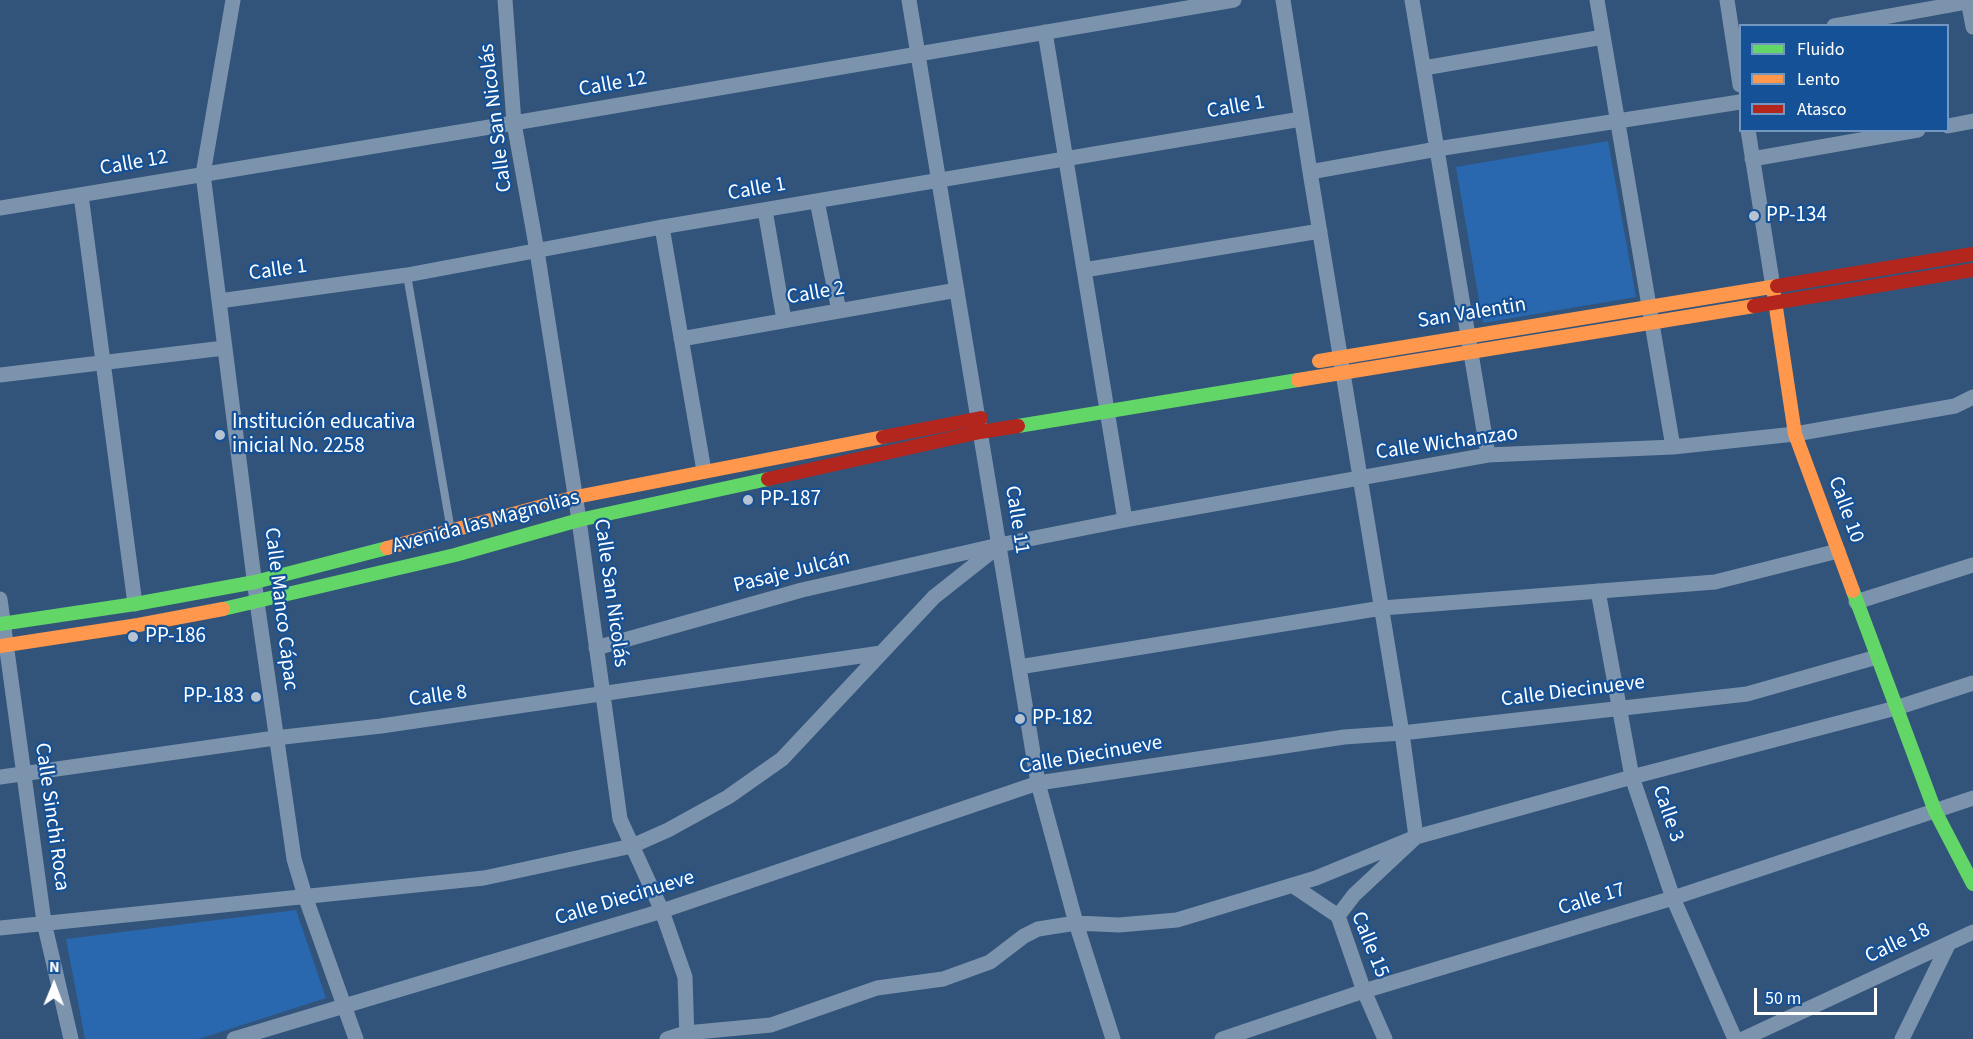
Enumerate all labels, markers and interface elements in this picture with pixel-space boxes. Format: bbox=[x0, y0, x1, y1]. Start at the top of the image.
legend bbox=[1739, 24, 1949, 132]
text: Fluido bbox=[1797, 37, 1844, 62]
street label: Calle San Nicolás bbox=[475, 42, 519, 194]
street label: Calle 12 bbox=[577, 67, 649, 103]
text: Lento bbox=[1797, 67, 1840, 92]
street label: Calle 1 bbox=[1205, 91, 1267, 125]
text: Atasco bbox=[1797, 97, 1846, 122]
street label: Calle 12 bbox=[98, 146, 170, 182]
street label: Calle 1 bbox=[726, 173, 788, 207]
place label: PP-134 bbox=[1766, 203, 1827, 229]
marker: PP-134 bbox=[1747, 209, 1761, 223]
street label: Calle 1 bbox=[247, 254, 309, 288]
street label: Calle 2 bbox=[785, 277, 847, 311]
street label: San Valentin bbox=[1416, 293, 1528, 335]
place label: Institución educativa inicial No. 2258 bbox=[232, 410, 415, 460]
street label: Calle Wichanzao bbox=[1374, 422, 1520, 466]
marker: Institución educativa inicial No. 2258 bbox=[213, 428, 227, 442]
street label: Calle 10 bbox=[1821, 473, 1869, 547]
street label: Calle 11 bbox=[998, 484, 1034, 556]
street label: Avenida las Magnolias bbox=[390, 486, 582, 560]
place label: PP-187 bbox=[760, 487, 821, 513]
marker: PP-187 bbox=[741, 493, 755, 507]
street label: Calle San Nicolás bbox=[587, 517, 633, 669]
street label: Calle Manco Cápac bbox=[257, 526, 303, 692]
street label: Pasaje Julcán bbox=[731, 546, 853, 600]
place label: PP-186 bbox=[145, 624, 206, 650]
marker: PP-186 bbox=[126, 630, 140, 644]
street label: Calle Diecinueve bbox=[1500, 671, 1646, 713]
street label: Calle 8 bbox=[407, 680, 469, 714]
place label: PP-183 bbox=[183, 684, 244, 710]
marker: PP-183 bbox=[249, 690, 263, 704]
place label: PP-182 bbox=[1032, 706, 1093, 732]
marker: PP-182 bbox=[1013, 712, 1027, 726]
street label: Calle Diecinueve bbox=[1018, 731, 1164, 781]
street label: Calle Sinchi Roca bbox=[28, 741, 74, 893]
street label: Calle 3 bbox=[1646, 782, 1688, 846]
street label: Calle Diecinueve bbox=[552, 866, 698, 932]
street label: Calle 17 bbox=[1555, 878, 1629, 922]
street label: Calle 15 bbox=[1344, 908, 1394, 982]
street label: Calle 18 bbox=[1862, 918, 1934, 970]
north arrow bbox=[24, 955, 84, 1015]
text: N bbox=[49, 956, 60, 978]
scale bar bbox=[1757, 976, 1880, 1014]
text: 50 m bbox=[1765, 986, 1801, 1011]

